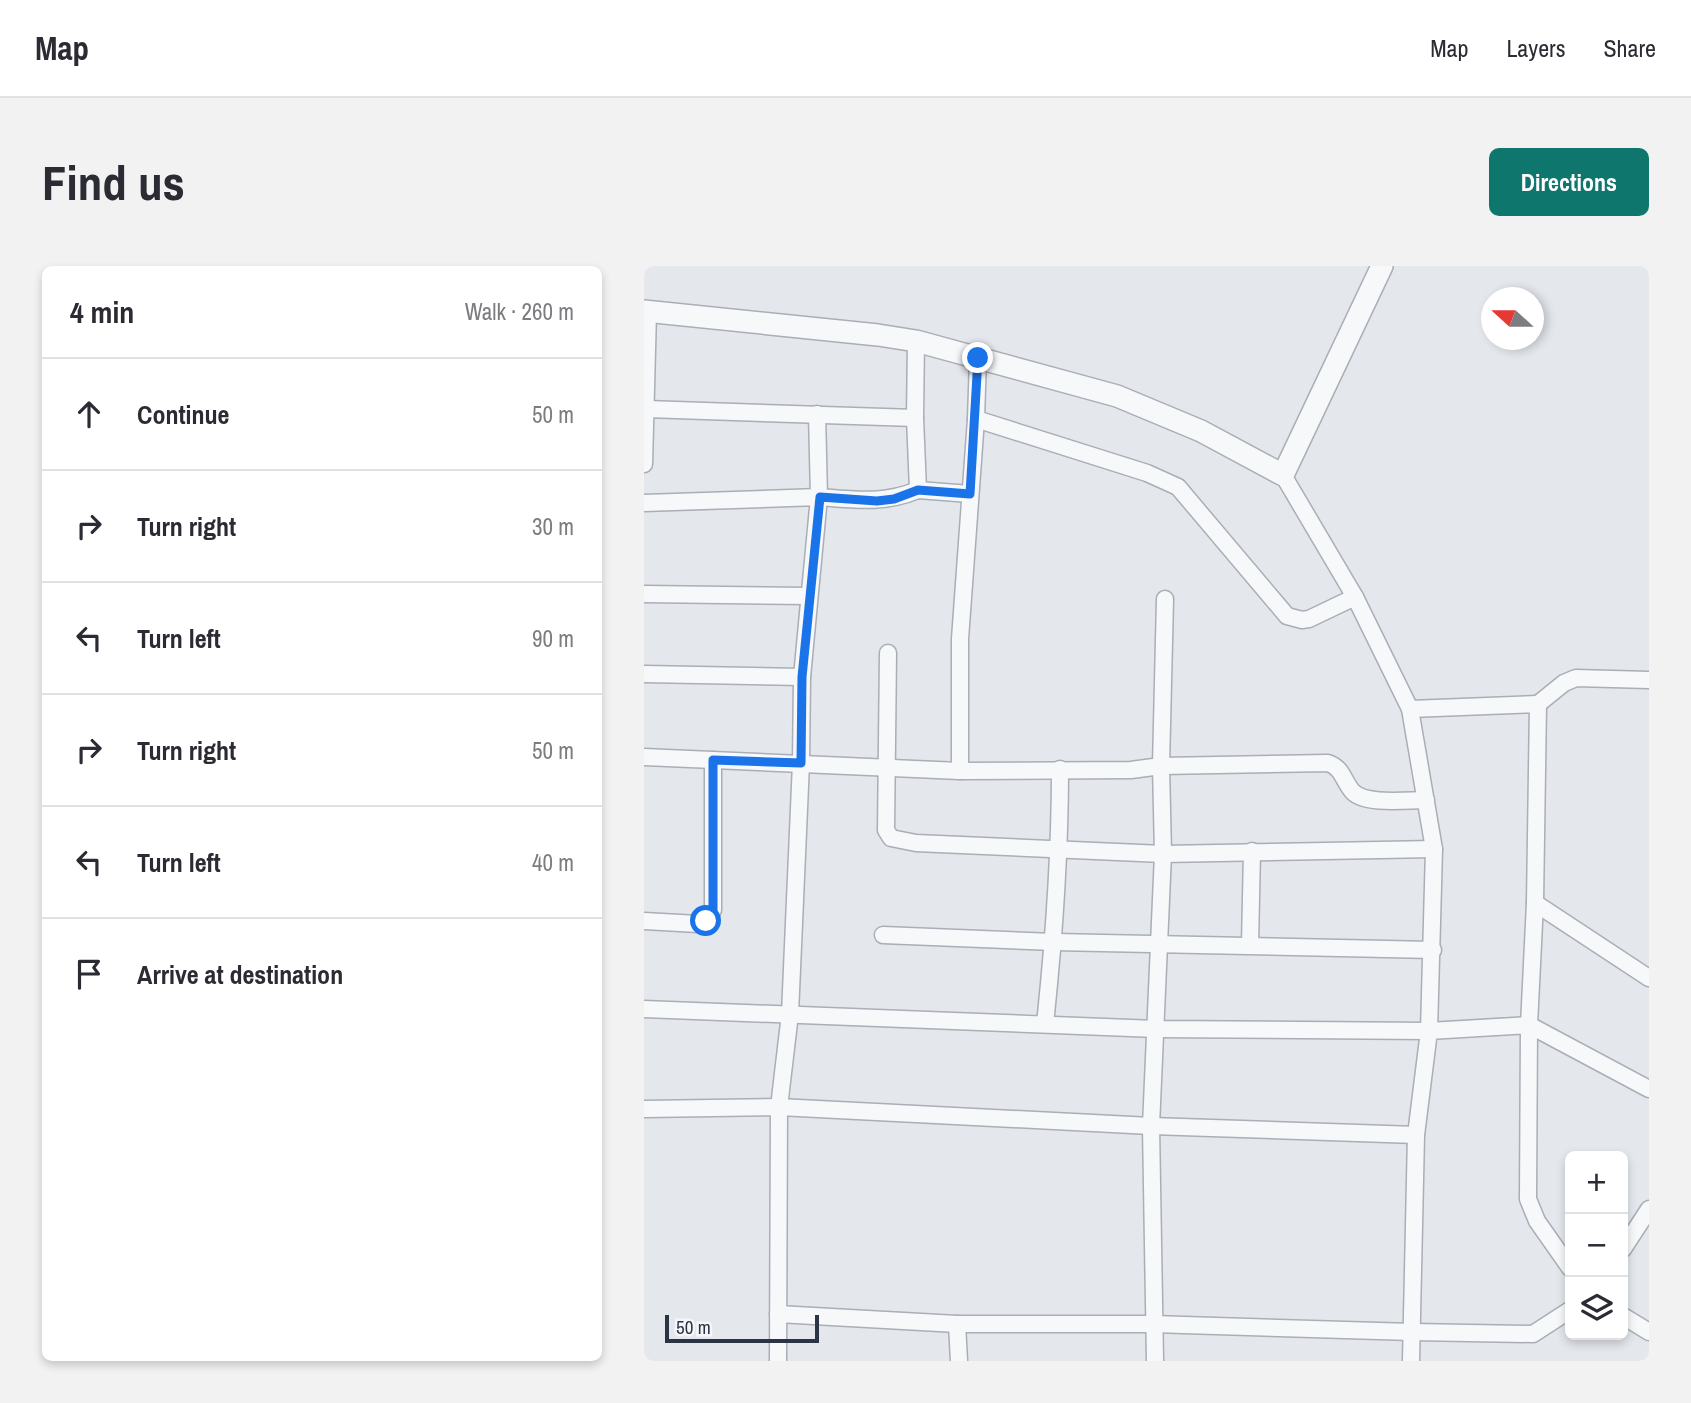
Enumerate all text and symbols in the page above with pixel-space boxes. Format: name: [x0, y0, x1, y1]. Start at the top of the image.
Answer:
text: Map: [35, 26, 89, 70]
text: Map: [1430, 32, 1468, 64]
text: Layers: [1506, 32, 1565, 64]
text: Share: [1603, 32, 1656, 64]
button: Directions: [1489, 148, 1649, 216]
text: Find us: [42, 149, 185, 215]
north arrow: [1481, 287, 1544, 350]
text: 4 min: [70, 292, 134, 332]
text: Walk · 260 m: [465, 296, 574, 327]
route end: [962, 342, 993, 373]
icon: ahead: [70, 395, 108, 433]
text: Continue: [137, 397, 229, 432]
text: 50 m: [532, 399, 574, 430]
icon: right: [70, 507, 108, 545]
text: Turn right: [137, 509, 236, 544]
text: 30 m: [532, 511, 574, 542]
icon: left: [70, 619, 108, 657]
text: Turn left: [137, 621, 221, 656]
text: 90 m: [532, 623, 574, 654]
icon: right: [70, 731, 108, 769]
text: Turn right: [137, 733, 236, 768]
text: 50 m: [532, 735, 574, 766]
icon: left: [70, 843, 108, 881]
text: Turn left: [137, 845, 221, 880]
text: 40 m: [532, 847, 574, 878]
route start: [690, 905, 721, 936]
icon: arrive: [70, 955, 108, 993]
text: Arrive at destination: [137, 957, 343, 992]
map controls: [1565, 1151, 1628, 1340]
button: +: [1565, 1151, 1628, 1214]
button: −: [1565, 1214, 1628, 1277]
button: layers: [1565, 1277, 1628, 1340]
scale bar: [665, 1312, 819, 1344]
text: 50 m: [676, 1314, 711, 1340]

